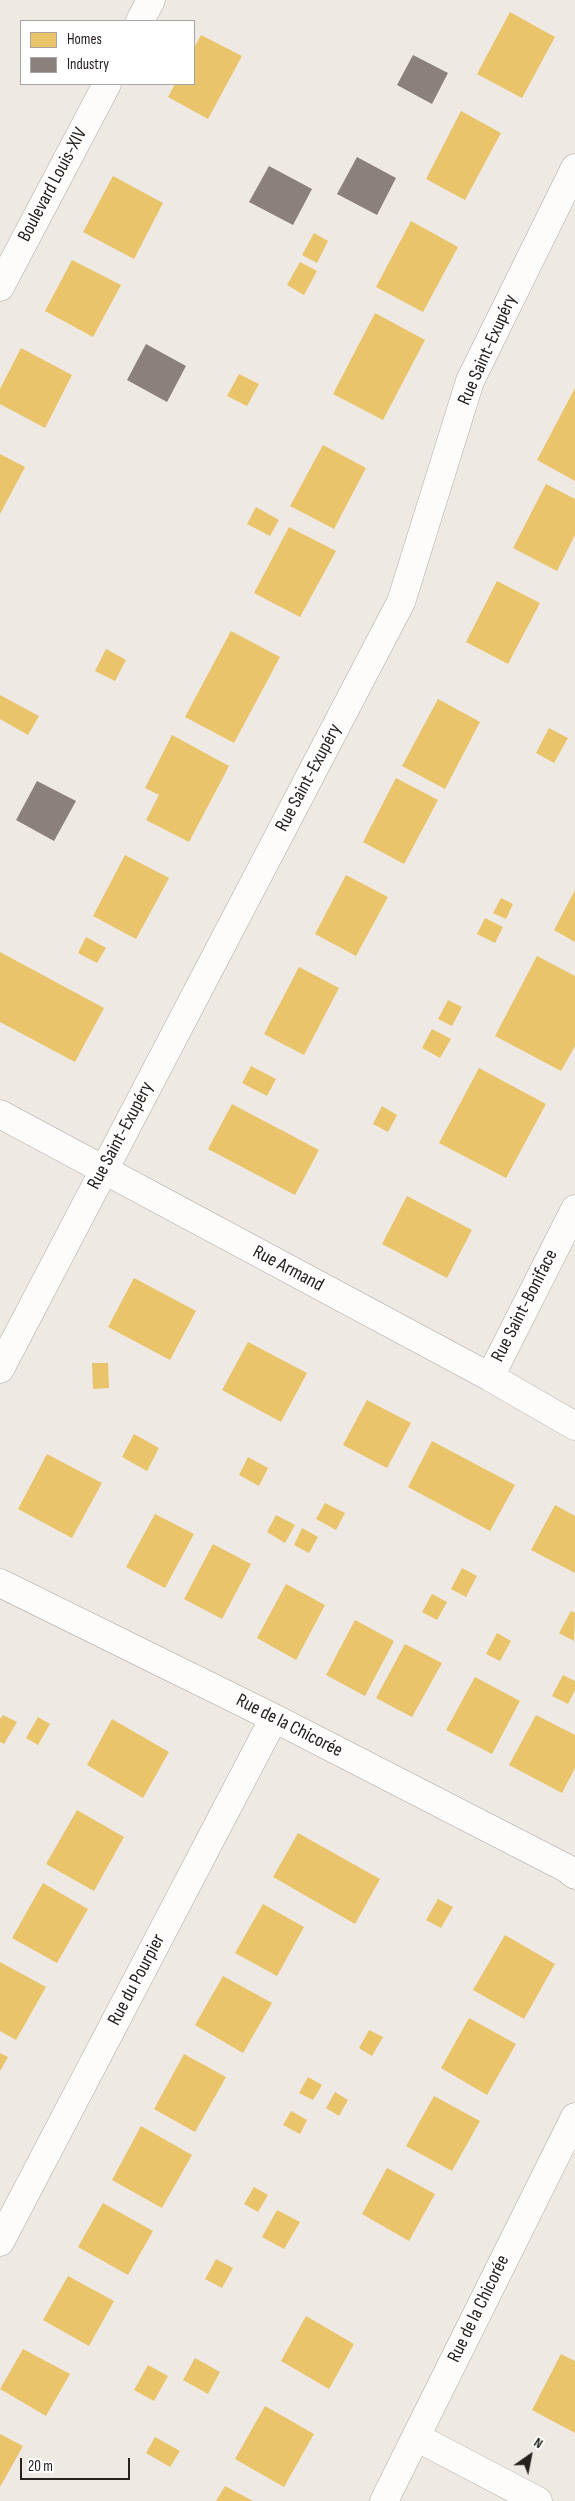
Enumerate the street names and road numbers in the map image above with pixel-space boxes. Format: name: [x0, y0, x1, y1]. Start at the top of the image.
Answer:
street label: Boulevard Louis-XIV: [13, 124, 93, 246]
street label: Rue Saint-Exupéry: [453, 291, 523, 409]
street label: Rue Saint-Exupéry: [271, 720, 347, 836]
street label: Rue Saint-Exupéry: [83, 1078, 159, 1194]
street label: Rue Armand: [249, 1241, 327, 1297]
street label: Rue Saint-Boniface: [487, 1246, 563, 1366]
street label: Rue de la Chicorée: [232, 1689, 346, 1763]
street label: Rue du Pourpier: [103, 1930, 171, 2030]
street label: Rue de la Chicorée: [443, 2252, 515, 2366]

